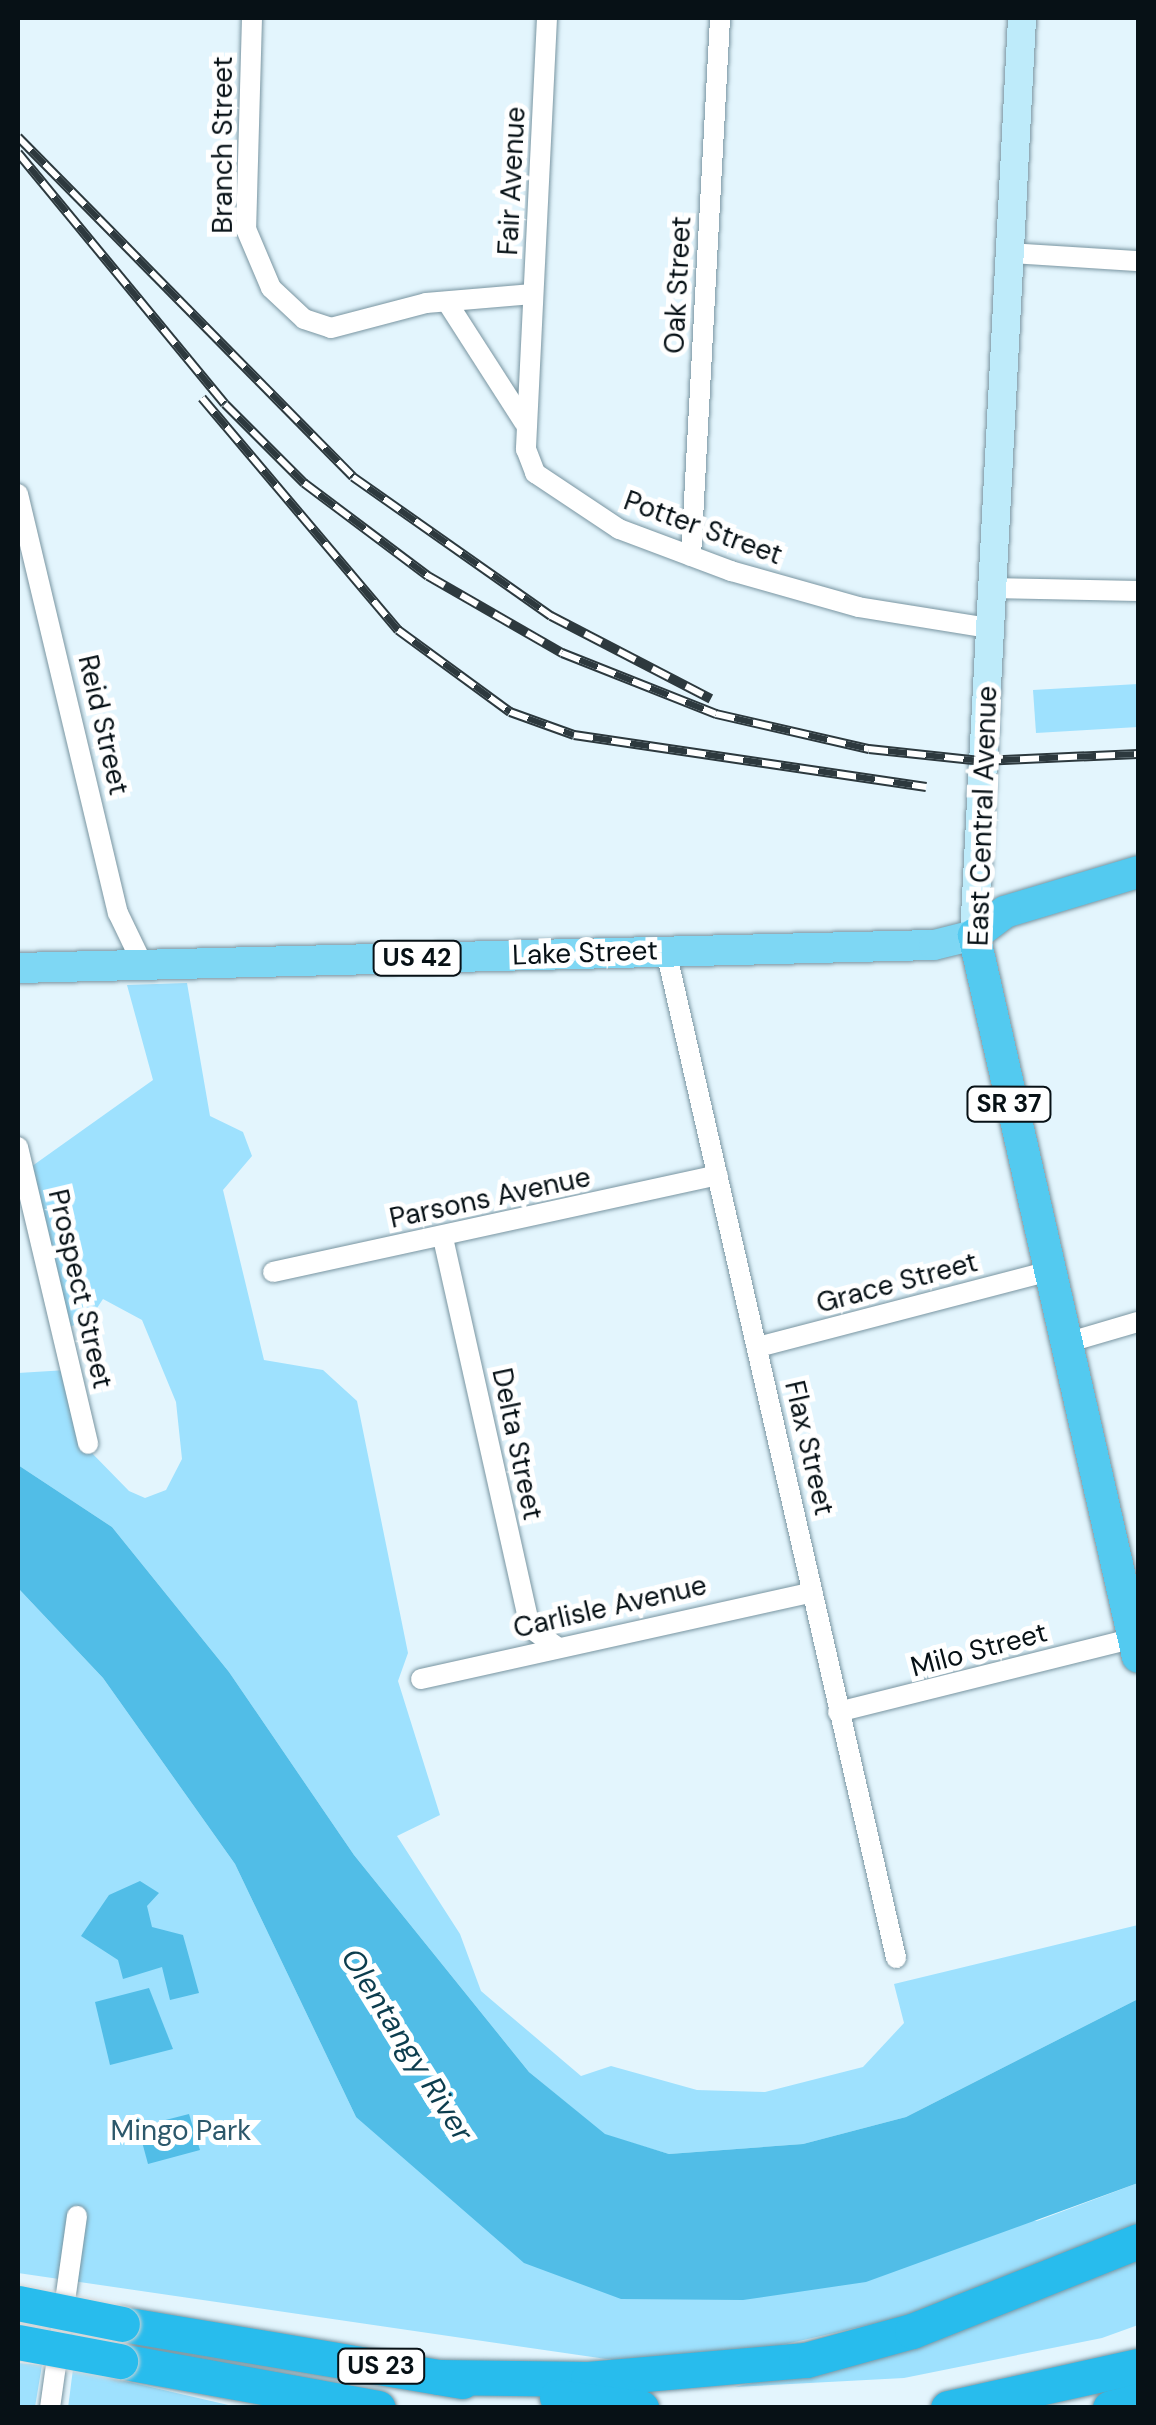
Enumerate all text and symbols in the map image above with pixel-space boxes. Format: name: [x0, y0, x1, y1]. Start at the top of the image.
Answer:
street label: Branch Street: [206, 56, 240, 234]
street label: Fair Avenue: [491, 106, 533, 256]
street label: Oak Street: [658, 215, 698, 355]
street label: Potter Street: [619, 484, 787, 572]
street label: Reid Street: [71, 652, 135, 798]
street label: East Central Avenue: [962, 685, 1004, 947]
street label: Lake Street: [512, 934, 658, 972]
road number: US 42: [372, 938, 462, 978]
road number: SR 37: [964, 1084, 1054, 1124]
street label: Parsons Avenue: [386, 1160, 594, 1236]
street label: Prospect Street: [41, 1186, 119, 1392]
street label: Grace Street: [813, 1245, 981, 1321]
street label: Delta Street: [485, 1365, 549, 1523]
street label: Flax Street: [777, 1377, 841, 1519]
street label: Carlisle Avenue: [510, 1568, 710, 1646]
street label: Milo Street: [907, 1616, 1051, 1684]
water label: Olentangy River: [333, 1942, 481, 2148]
park label: Mingo Park: [111, 2114, 251, 2148]
road number: US 23: [336, 2346, 426, 2386]

